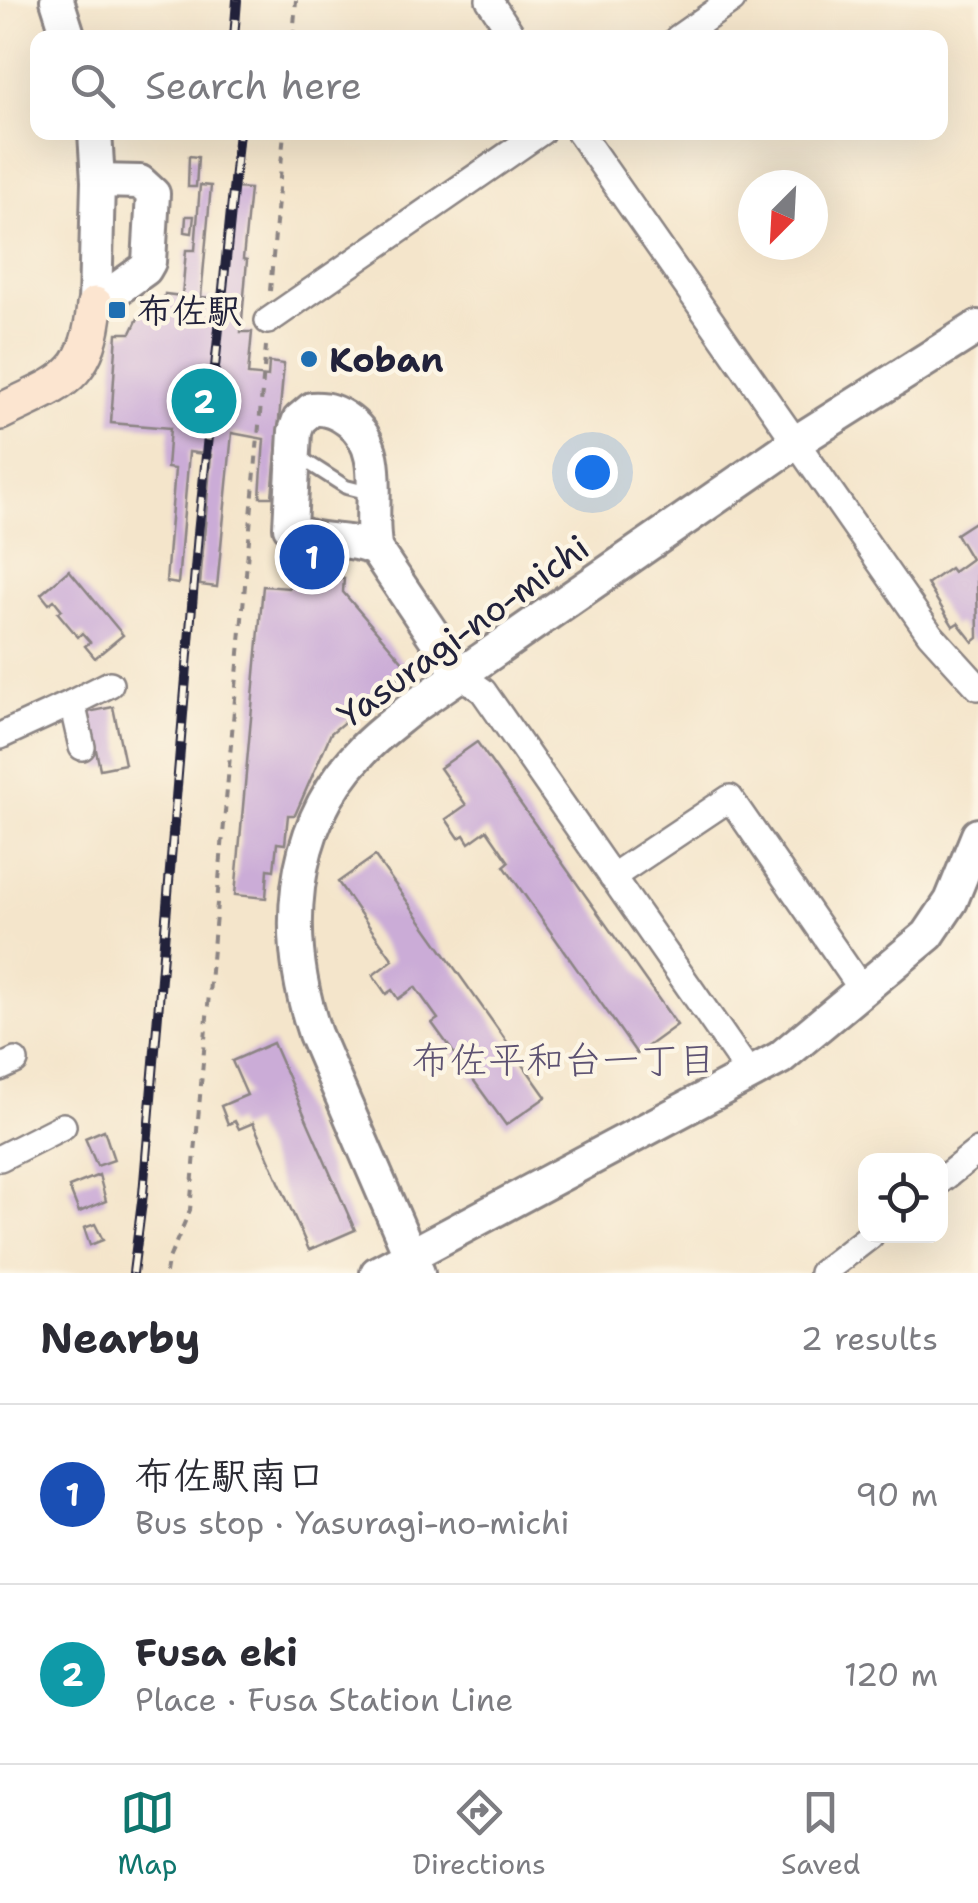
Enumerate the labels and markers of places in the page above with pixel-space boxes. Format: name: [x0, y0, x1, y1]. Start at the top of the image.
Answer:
place label: 布佐駅: [137, 287, 242, 334]
marker: 布佐駅: [106, 299, 128, 321]
place label: Koban: [329, 336, 444, 383]
marker: Koban: [298, 348, 320, 370]
pin: 2: [172, 364, 236, 438]
pin: 1: [280, 520, 344, 594]

